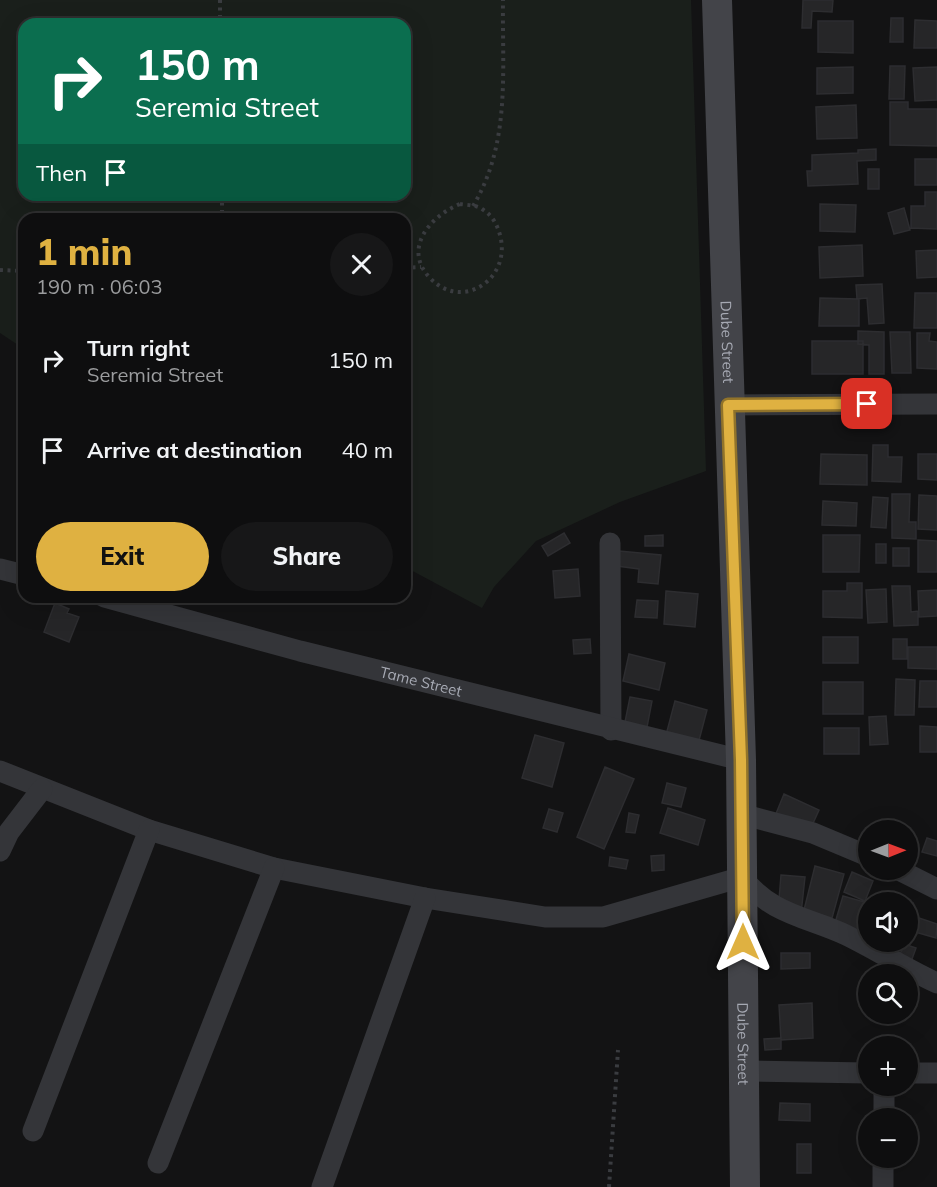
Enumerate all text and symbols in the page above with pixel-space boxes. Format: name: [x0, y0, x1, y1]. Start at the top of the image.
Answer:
text: 150 m: [135, 38, 260, 91]
icon: right: [36, 42, 114, 120]
text: Seremia Street: [135, 90, 319, 124]
icon: arrive: [99, 156, 132, 189]
text: Then: [36, 159, 87, 187]
text: 1 min: [36, 229, 132, 274]
button: close: [330, 233, 393, 296]
text: 190 m · 06:03: [36, 274, 162, 299]
street label: Dube Street: [717, 300, 739, 383]
text: Turn right: [87, 334, 190, 362]
icon: right: [36, 344, 69, 377]
text: 150 m: [328, 346, 393, 374]
text: Seremia Street: [87, 362, 223, 387]
pin: [841, 378, 892, 429]
icon: arrive: [850, 387, 883, 420]
icon: arrive: [36, 434, 69, 467]
text: Arrive at destination: [87, 436, 302, 464]
text: 40 m: [342, 436, 393, 464]
button: Exit: [36, 522, 209, 591]
button: Share: [221, 522, 393, 591]
street label: Tame Street: [378, 662, 464, 700]
north arrow: [858, 820, 918, 880]
map controls: [858, 820, 918, 1168]
button: sound: [858, 892, 918, 952]
position arrow: [711, 910, 775, 974]
button: search: [858, 964, 918, 1024]
street label: Dube Street: [734, 1002, 754, 1085]
button: +: [858, 1036, 918, 1096]
button: −: [858, 1108, 918, 1168]

